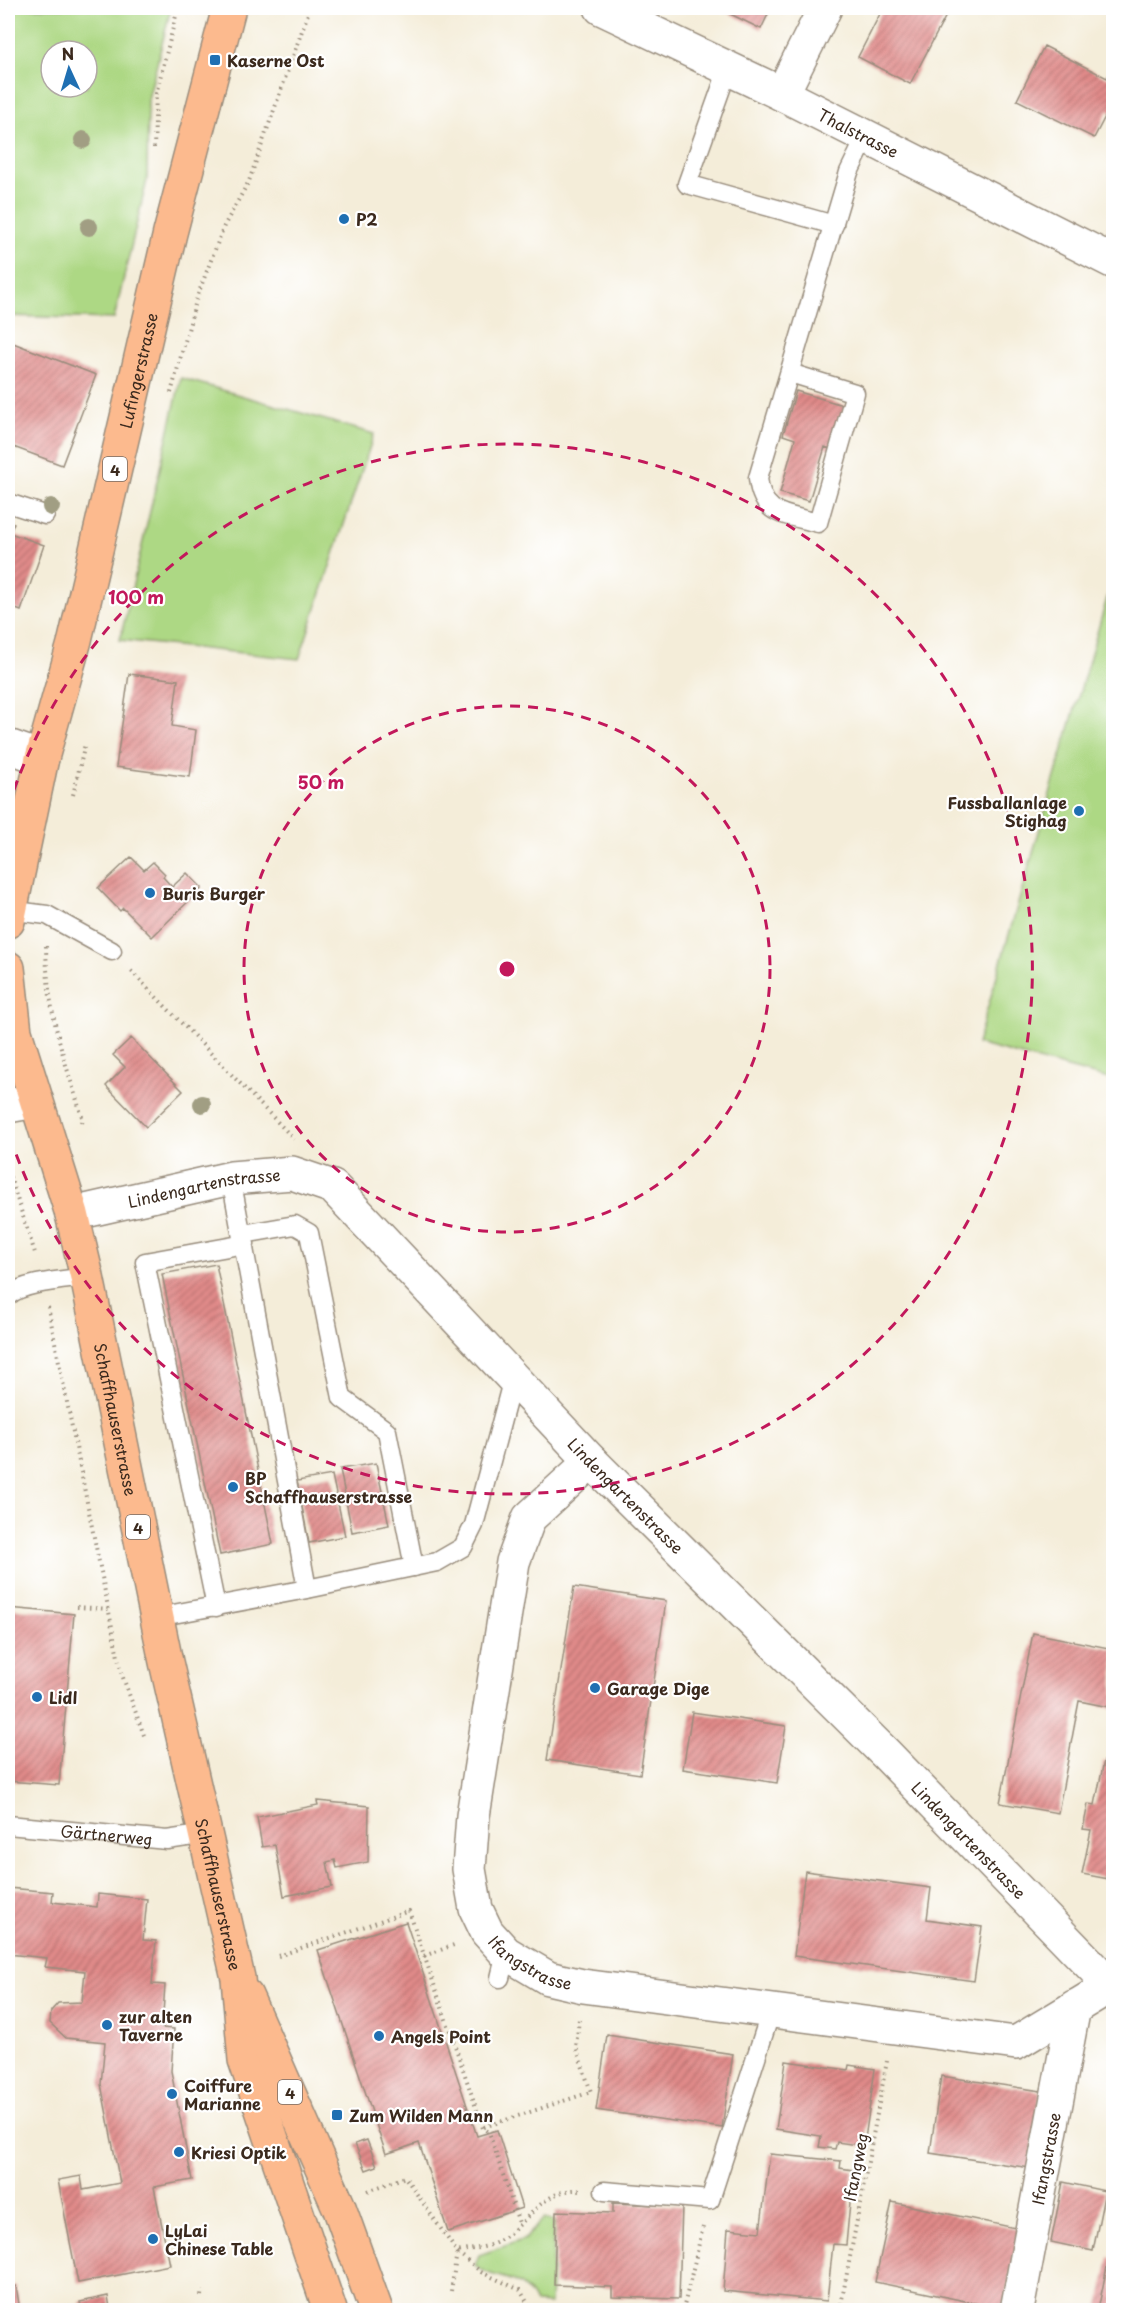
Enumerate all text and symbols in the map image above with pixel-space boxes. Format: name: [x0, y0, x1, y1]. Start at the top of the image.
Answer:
north arrow: [39, 39, 99, 99]
text: N: [61, 41, 75, 65]
place label: Kaserne Ost: [227, 48, 325, 72]
marker: Kaserne Ost: [208, 53, 222, 67]
street label: Thalstrasse: [814, 102, 903, 163]
place label: P2: [356, 207, 378, 231]
marker: P2: [337, 212, 351, 226]
street label: Lufingerstrasse: [113, 310, 163, 431]
road number: 4: [103, 457, 127, 481]
text: 100 m: [108, 583, 164, 610]
text: 50 m: [298, 768, 344, 795]
place label: Fussballanlage Stighag: [948, 790, 1067, 832]
marker: Fussballanlage Stighag: [1072, 804, 1086, 818]
place label: Buris Burger: [162, 881, 266, 905]
marker: Buris Burger: [143, 886, 157, 900]
centre of rings: [497, 959, 517, 979]
street label: Lindengartenstrasse: [125, 1162, 281, 1213]
street label: Schaffhauserstrasse: [89, 1341, 144, 1498]
street label: Lindengartenstrasse: [563, 1432, 689, 1559]
place label: BP Schaffhauserstrasse: [245, 1466, 413, 1508]
marker: BP Schaffhauserstrasse: [226, 1480, 240, 1494]
road number: 4: [126, 1515, 150, 1539]
place label: Garage Dige: [607, 1676, 710, 1700]
marker: Garage Dige: [588, 1681, 602, 1695]
place label: Lidl: [49, 1685, 77, 1709]
marker: Lidl: [30, 1690, 44, 1704]
street label: Lindengartenstrasse: [906, 1776, 1032, 1904]
street label: Schaffhauserstrasse: [190, 1816, 248, 1973]
street label: Gärtnerweg: [59, 1818, 154, 1851]
street label: Ifangstrasse: [483, 1930, 574, 1995]
place label: zur alten Taverne: [119, 2004, 192, 2046]
marker: zur alten Taverne: [100, 2018, 114, 2032]
place label: Angels Point: [391, 2024, 491, 2048]
marker: Angels Point: [372, 2029, 386, 2043]
place label: Coiffure Marianne: [184, 2073, 261, 2115]
road number: 4: [278, 2080, 302, 2104]
marker: Coiffure Marianne: [165, 2087, 179, 2101]
place label: Zum Wilden Mann: [349, 2103, 493, 2127]
marker: Zum Wilden Mann: [330, 2108, 344, 2122]
street label: Ifangstrasse: [1025, 2110, 1066, 2207]
street label: Ifangweg: [837, 2131, 873, 2203]
place label: Kriesi Optik: [191, 2140, 287, 2164]
marker: Kriesi Optik: [172, 2145, 186, 2159]
place label: LyLai Chinese Table: [165, 2218, 274, 2260]
marker: LyLai Chinese Table: [146, 2232, 160, 2246]

